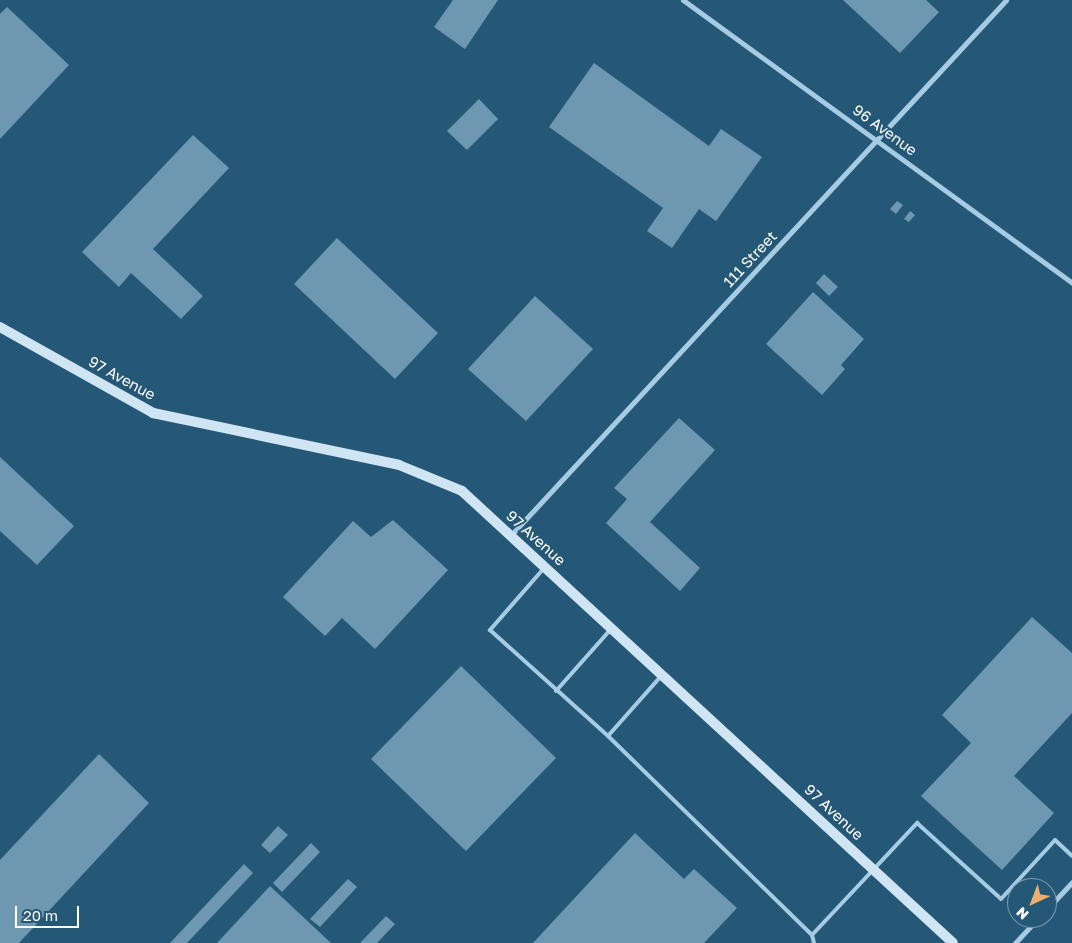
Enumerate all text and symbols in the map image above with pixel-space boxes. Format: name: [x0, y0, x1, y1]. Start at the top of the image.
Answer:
street label: 96 Avenue: [849, 101, 921, 159]
street label: 111 Street: [720, 227, 780, 291]
street label: 97 Avenue: [85, 352, 159, 404]
street label: 97 Avenue: [503, 507, 569, 569]
street label: 97 Avenue: [801, 780, 867, 844]
north arrow: [1007, 878, 1057, 928]
scale bar: [18, 896, 81, 928]
text: N: [1012, 904, 1032, 923]
text: 20 m: [23, 906, 58, 924]

